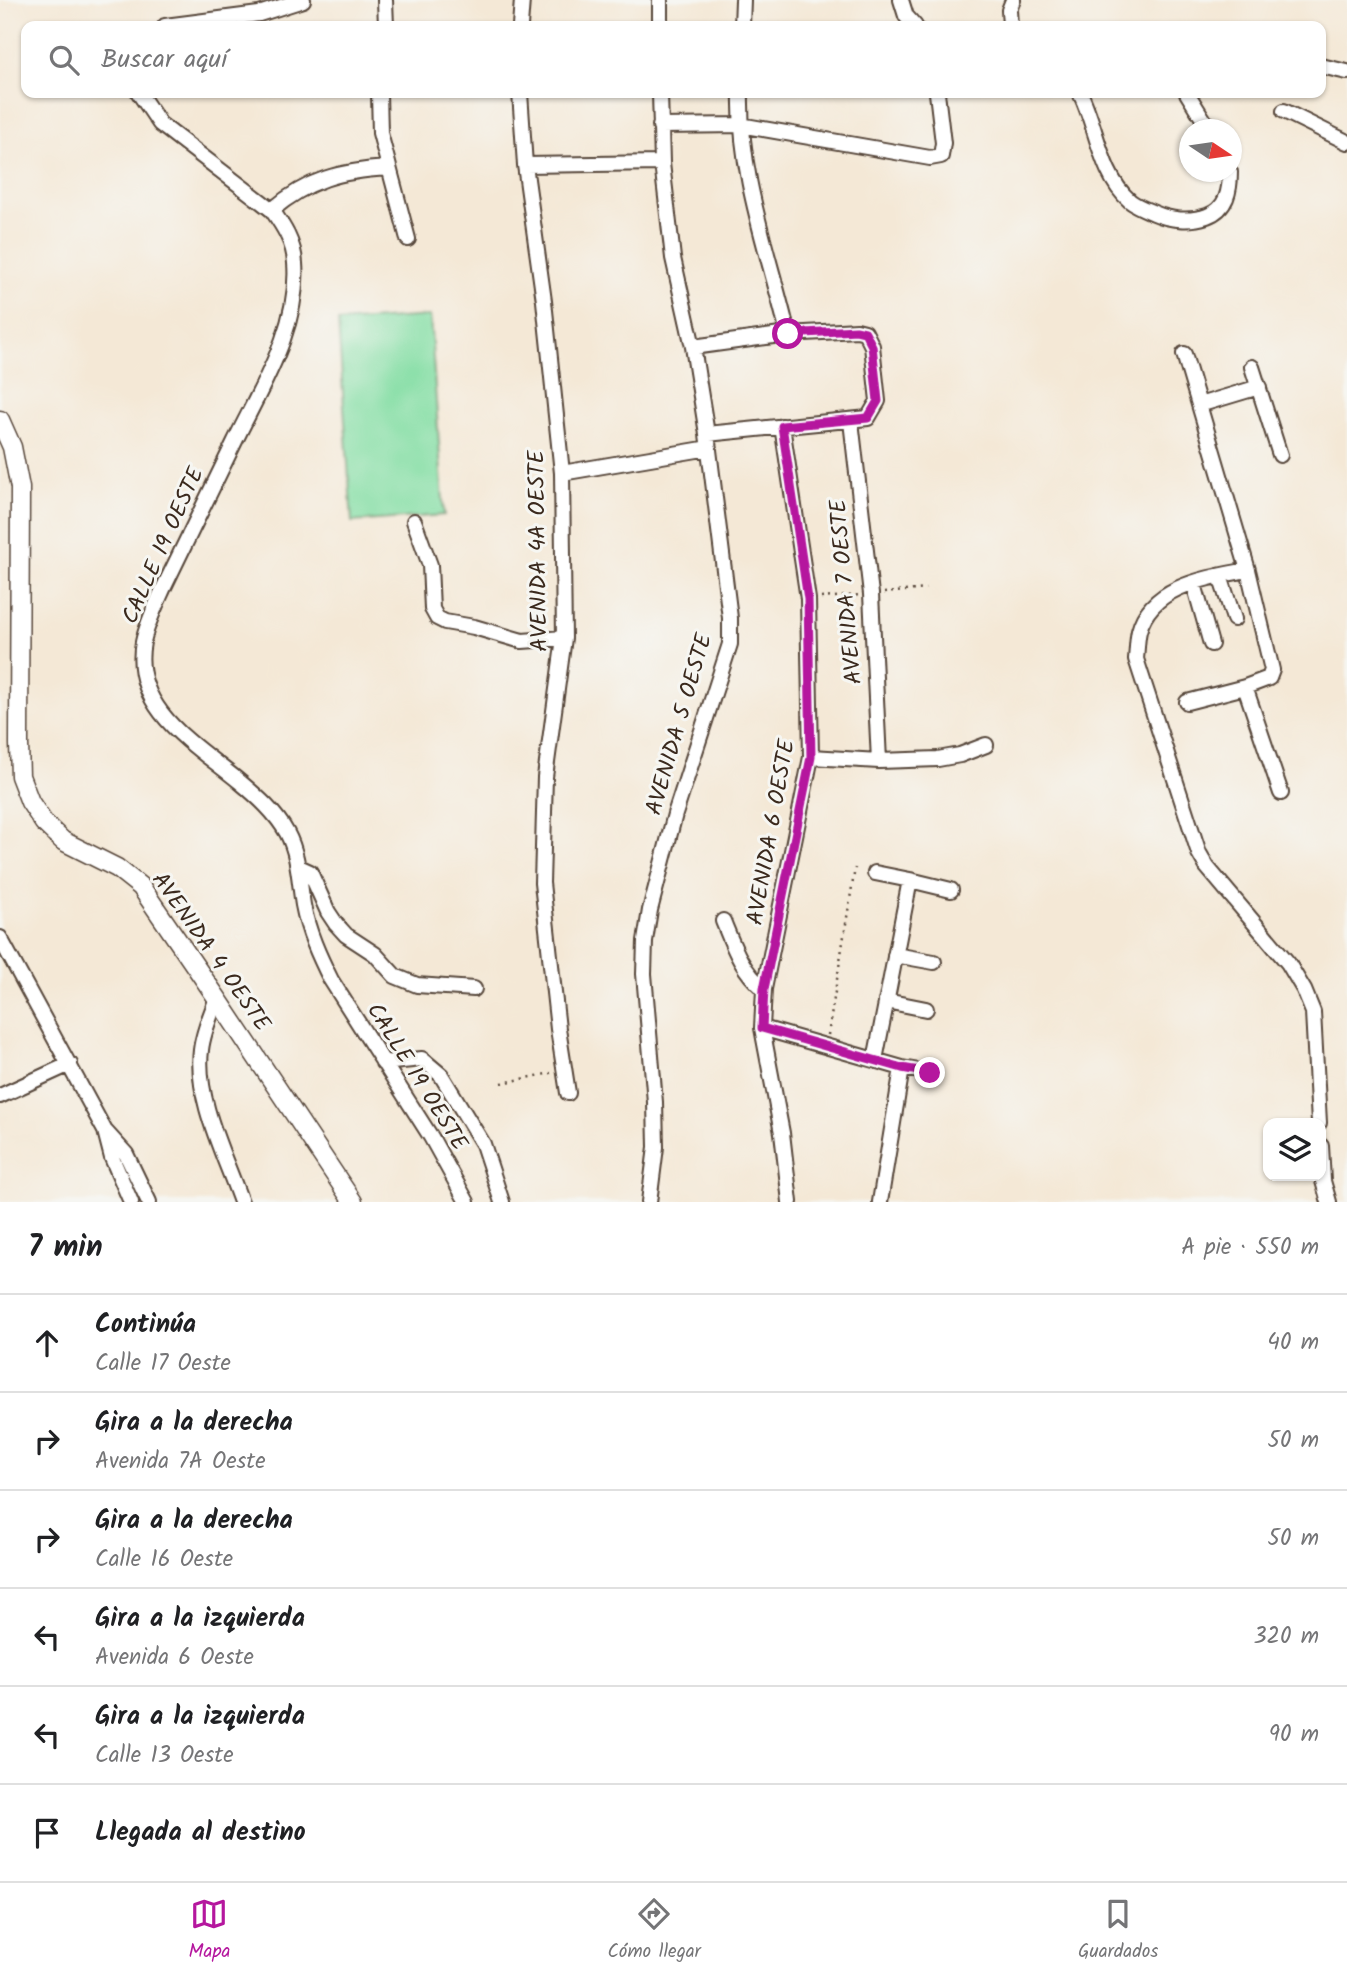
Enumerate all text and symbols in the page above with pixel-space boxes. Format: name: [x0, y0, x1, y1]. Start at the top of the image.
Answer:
search box: [21, 21, 1326, 98]
text: Buscar aquí: [101, 39, 227, 81]
icon: search: [45, 41, 83, 79]
north arrow: [1179, 119, 1242, 182]
route start: [772, 318, 803, 349]
street label: AVENIDA 4A OESTE: [519, 449, 559, 652]
street label: CALLE 19 OESTE: [113, 461, 215, 630]
street label: AVENIDA 7 OESTE: [821, 497, 873, 686]
street label: AVENIDA 5 OESTE: [637, 629, 723, 820]
street label: AVENIDA 6 OESTE: [738, 736, 806, 928]
street label: AVENIDA 4 OESTE: [142, 865, 279, 1040]
street label: CALLE 19 OESTE: [356, 996, 477, 1159]
route end: [914, 1057, 945, 1088]
map controls: [1263, 1118, 1326, 1181]
button: layers: [1263, 1118, 1326, 1181]
text: 7 min: [28, 1224, 103, 1272]
text: A pie · 550 m: [1181, 1230, 1319, 1266]
text: Continúa: [95, 1304, 196, 1346]
icon: ahead: [28, 1324, 66, 1362]
text: 40 m: [1267, 1325, 1319, 1361]
text: Calle 17 Oeste: [95, 1346, 231, 1382]
text: Gira a la derecha: [95, 1402, 293, 1444]
icon: right: [28, 1422, 66, 1460]
text: 50 m: [1268, 1423, 1319, 1459]
text: Avenida 7A Oeste: [95, 1444, 266, 1480]
text: Gira a la derecha: [95, 1500, 293, 1542]
icon: right: [28, 1520, 66, 1558]
text: 50 m: [1268, 1521, 1319, 1557]
text: Calle 16 Oeste: [95, 1542, 233, 1578]
text: Gira a la izquierda: [95, 1598, 305, 1640]
icon: left: [28, 1618, 66, 1656]
text: 320 m: [1253, 1619, 1319, 1655]
text: Avenida 6 Oeste: [95, 1640, 254, 1676]
text: Gira a la izquierda: [95, 1696, 305, 1738]
icon: left: [28, 1716, 66, 1754]
text: 90 m: [1269, 1717, 1319, 1753]
text: Calle 13 Oeste: [95, 1738, 233, 1774]
text: Llegada al destino: [95, 1812, 306, 1854]
icon: arrive: [28, 1814, 66, 1852]
tab: Mapa: [189, 1895, 230, 1967]
tab: Cómo llegar: [607, 1895, 701, 1967]
tab: Guardados: [1078, 1895, 1158, 1967]

